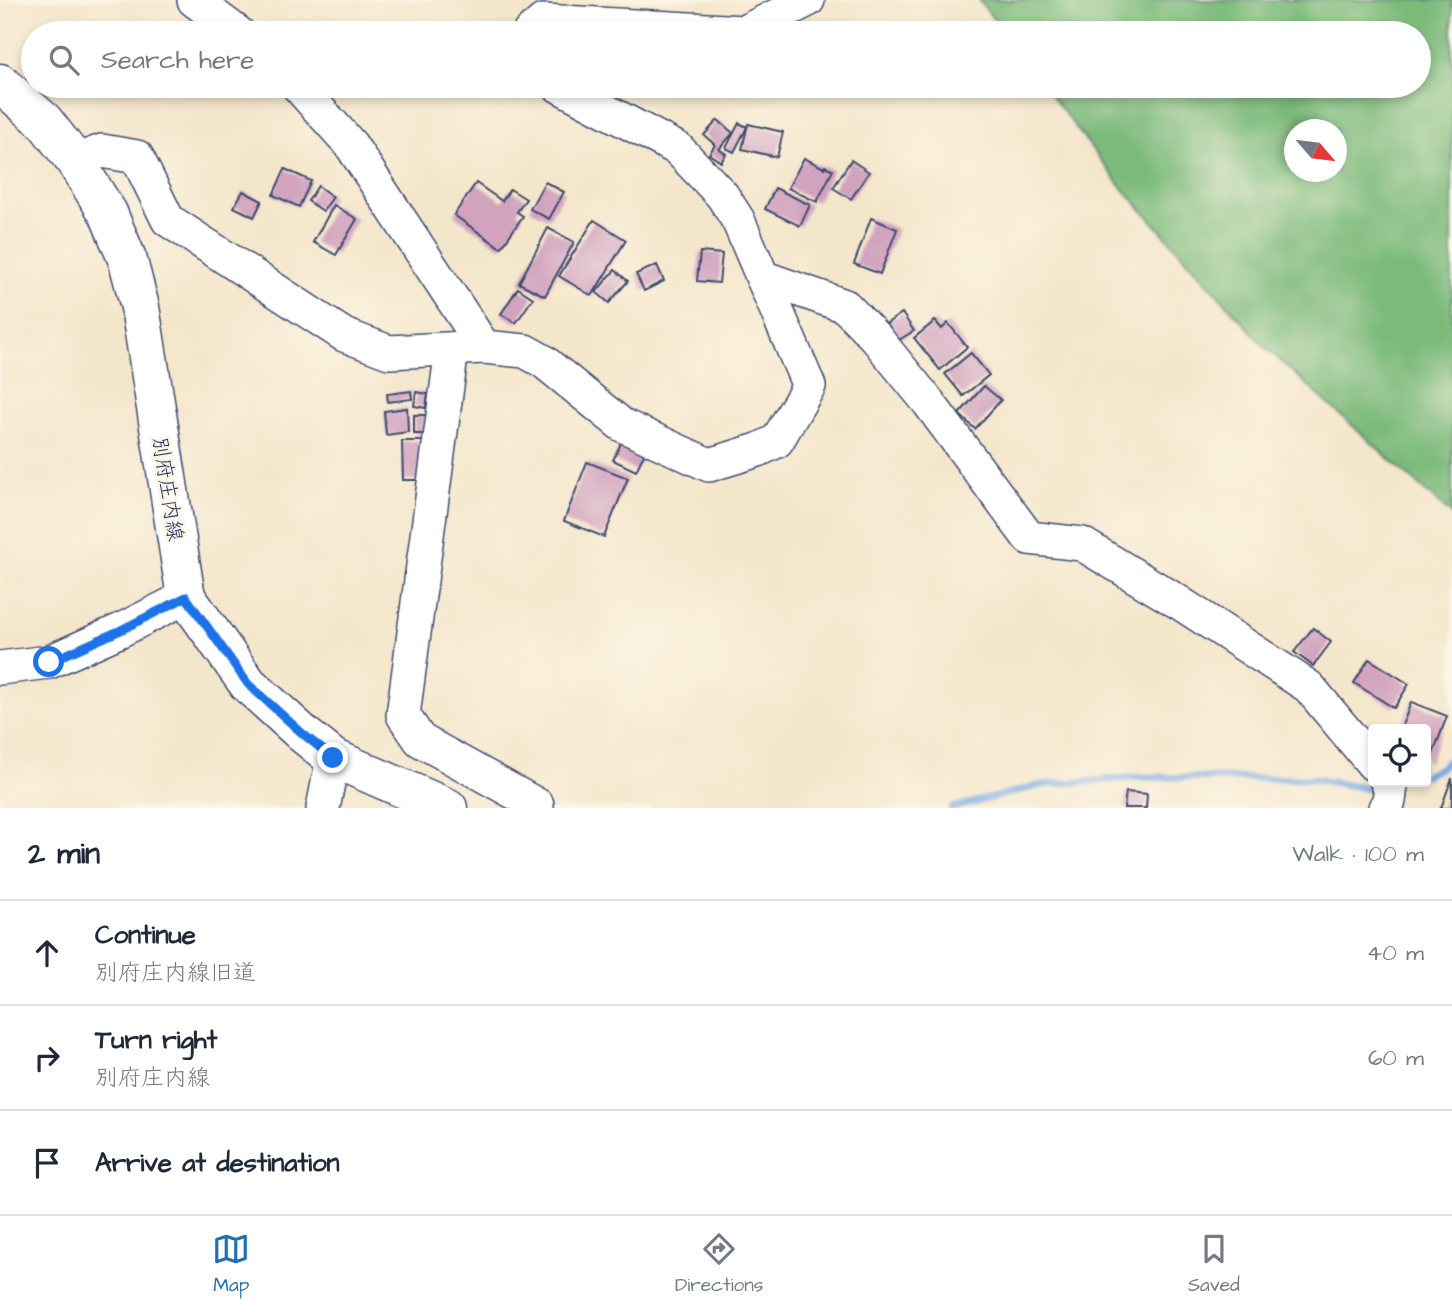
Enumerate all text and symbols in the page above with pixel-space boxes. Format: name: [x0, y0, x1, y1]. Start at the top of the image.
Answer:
search box: [21, 21, 1431, 98]
icon: search: [45, 41, 83, 79]
text: Search here: [101, 42, 254, 78]
north arrow: [1284, 119, 1347, 182]
street label: 別府庄内線: [145, 435, 190, 543]
route start: [33, 646, 64, 677]
map controls: [1368, 724, 1431, 787]
button: locate: [1368, 724, 1431, 787]
route end: [317, 742, 348, 773]
text: 2 min: [28, 833, 100, 875]
text: Walk · 100 m: [1292, 838, 1424, 870]
text: Continue: [95, 917, 196, 953]
icon: ahead: [28, 934, 66, 972]
text: 40 m: [1367, 937, 1424, 969]
text: 別府庄内線旧道: [95, 957, 256, 989]
text: Turn right: [95, 1022, 217, 1058]
icon: right: [28, 1039, 66, 1077]
text: 60 m: [1368, 1042, 1424, 1074]
text: 別府庄内線: [95, 1062, 210, 1094]
icon: arrive: [28, 1144, 66, 1182]
text: Arrive at destination: [95, 1145, 340, 1181]
tab: Map: [212, 1230, 250, 1299]
tab: Directions: [675, 1230, 763, 1299]
tab: Saved: [1188, 1230, 1240, 1299]

